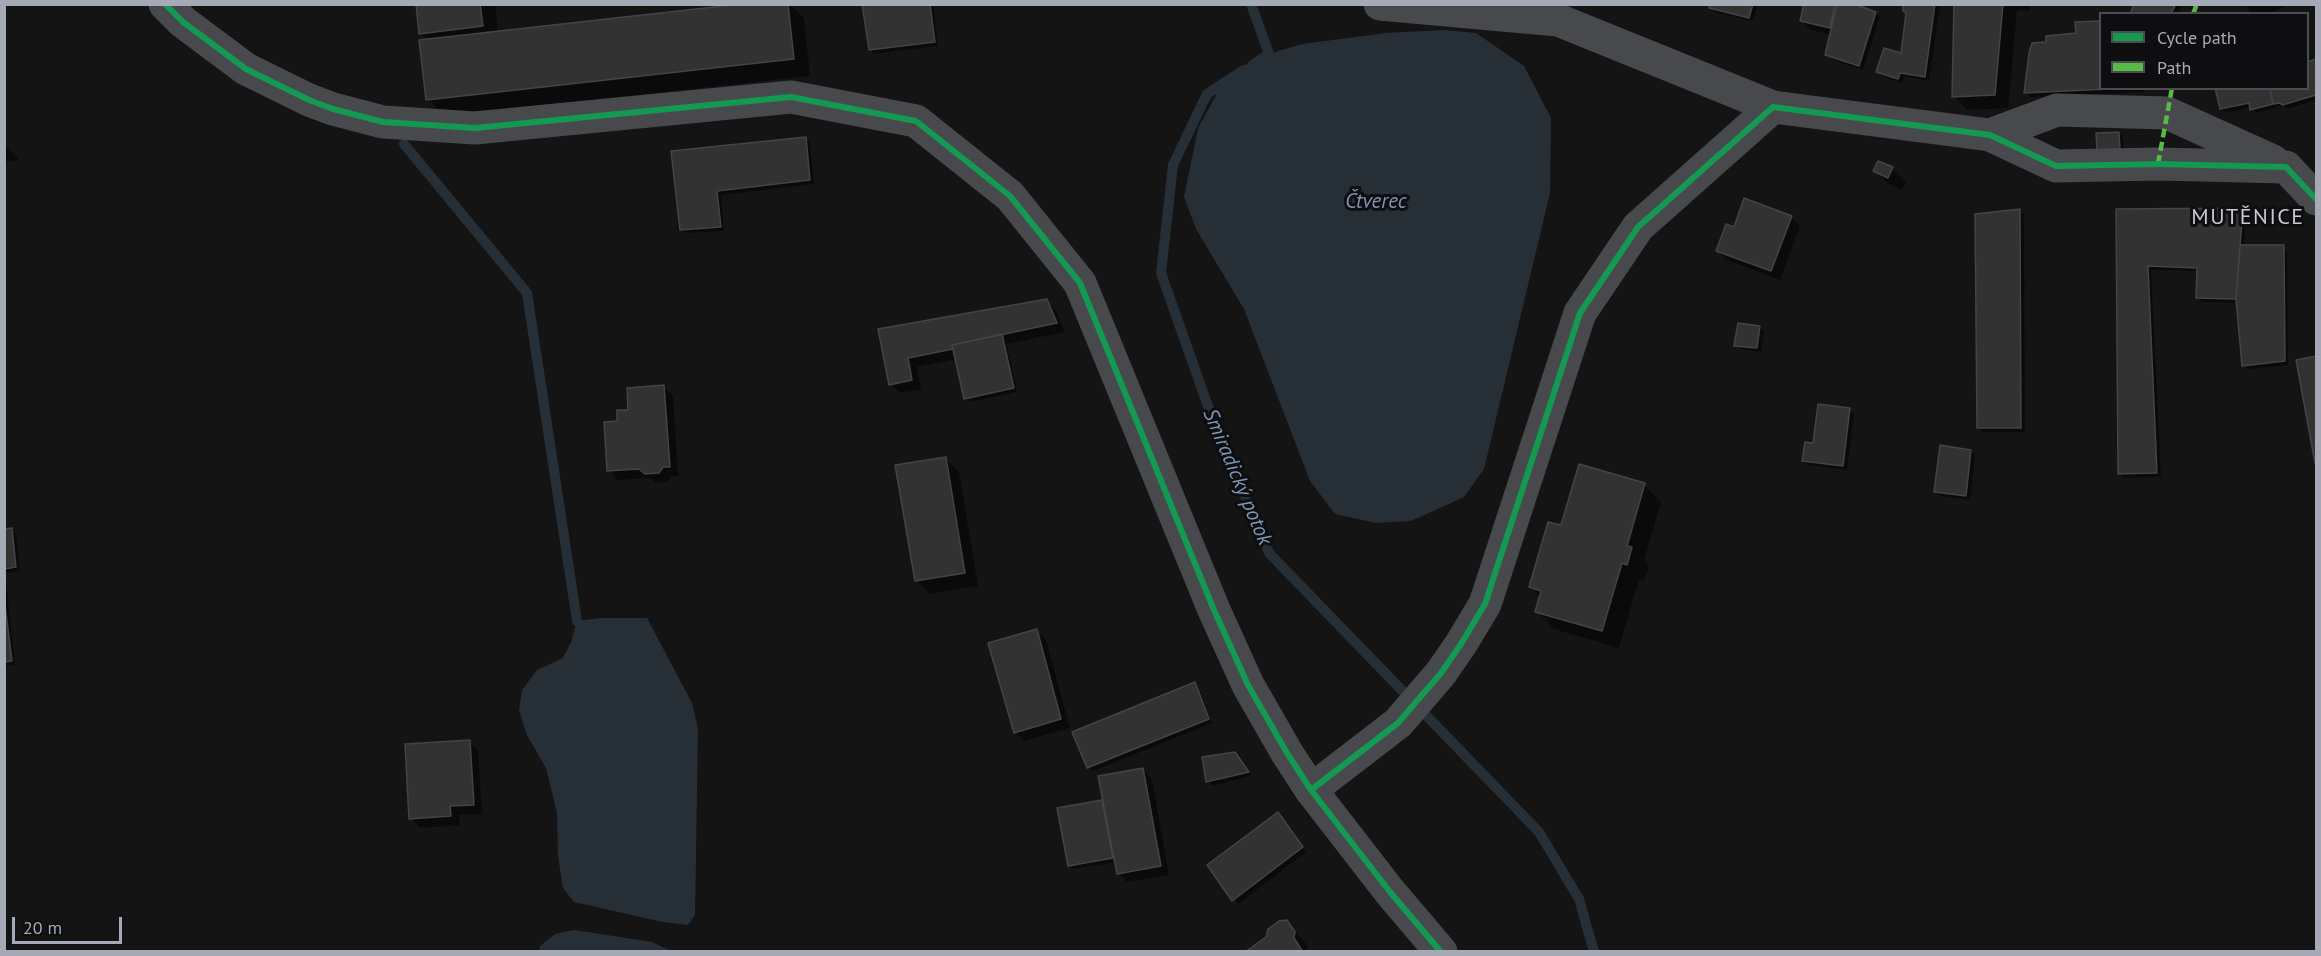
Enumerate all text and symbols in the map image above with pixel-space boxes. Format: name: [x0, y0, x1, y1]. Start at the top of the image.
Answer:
legend: [2099, 12, 2309, 90]
text: Cycle path: [2157, 26, 2237, 49]
text: Path: [2157, 56, 2191, 79]
water label: Čtverec: [1345, 189, 1407, 215]
district label: MUTĚNICE: [2191, 205, 2305, 231]
water label: Smiradický potok: [1197, 405, 1277, 549]
scale bar: [15, 905, 124, 943]
text: 20 m: [23, 916, 62, 939]

